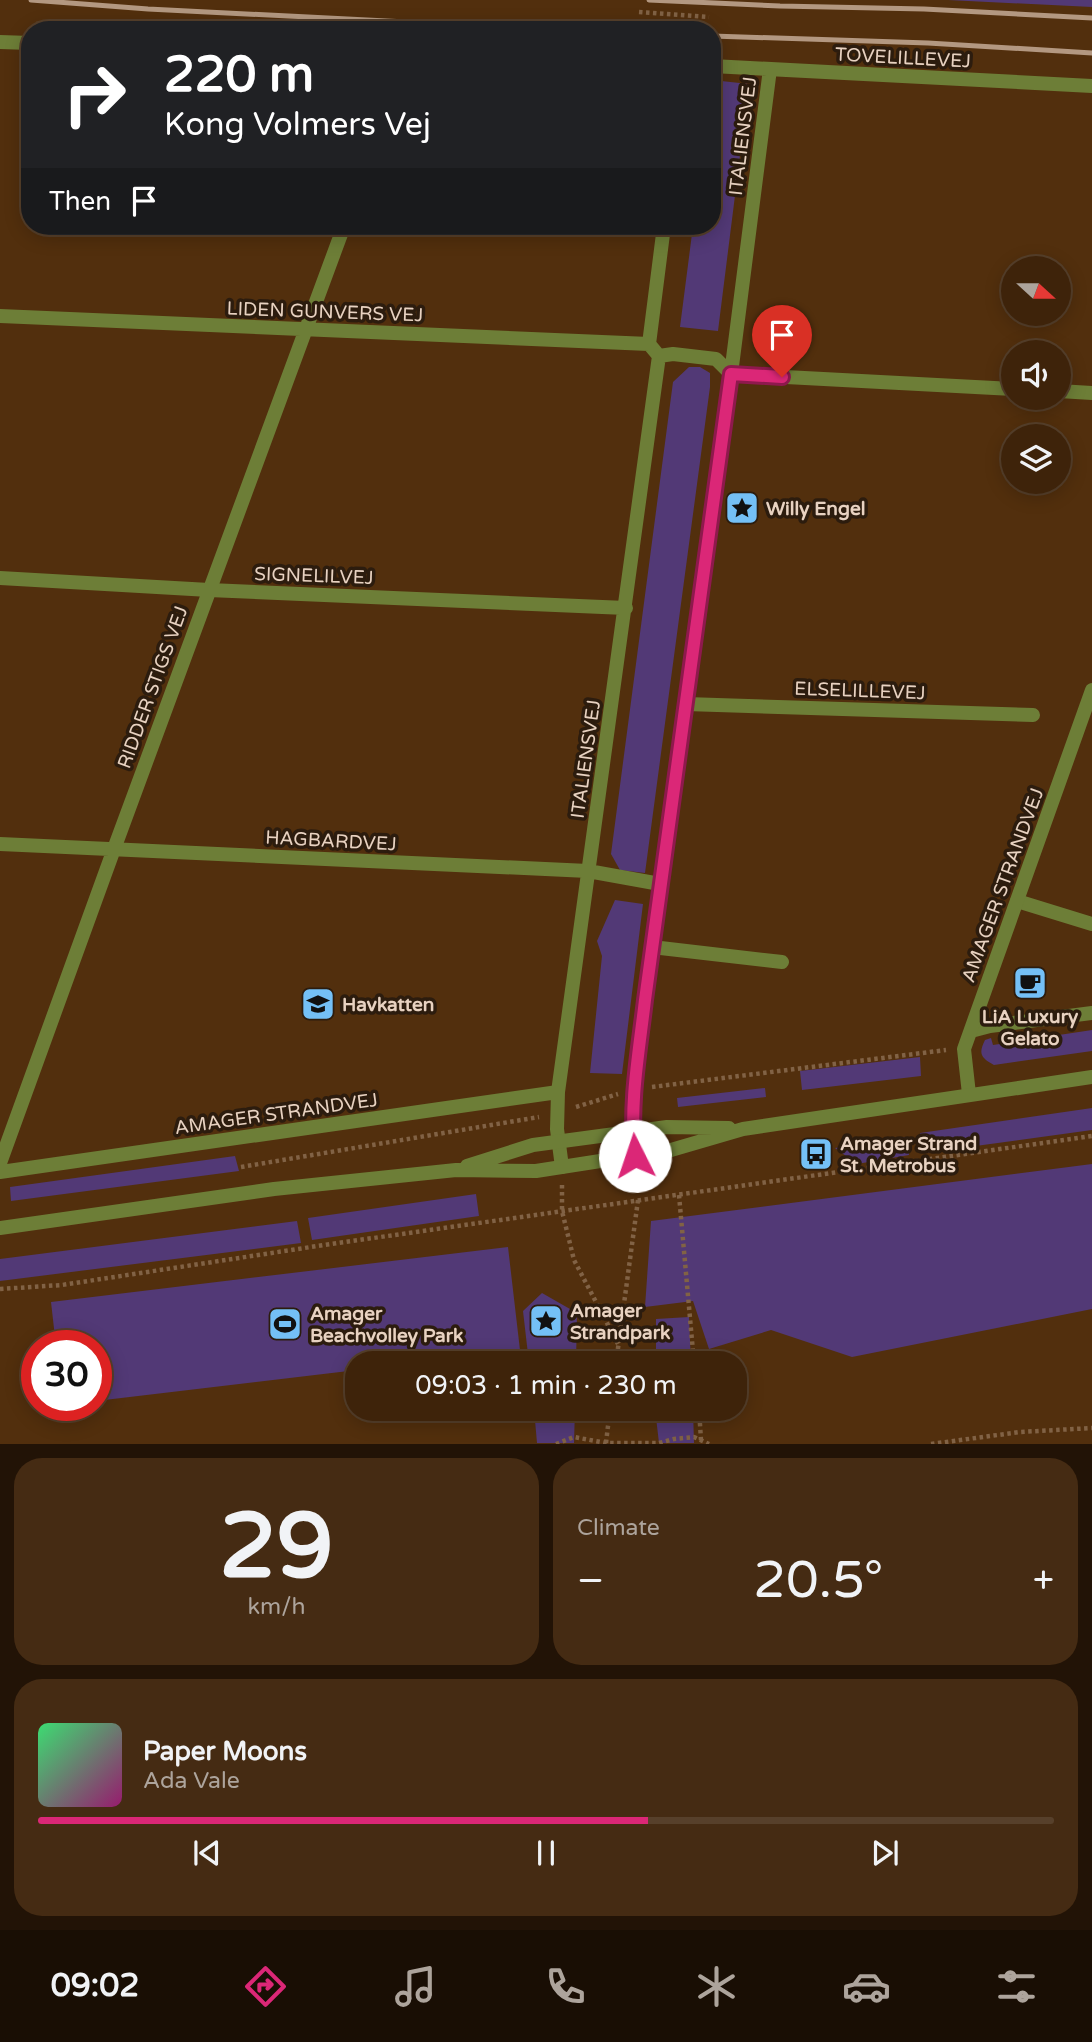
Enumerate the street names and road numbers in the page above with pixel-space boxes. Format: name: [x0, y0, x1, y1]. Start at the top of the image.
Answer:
street label: TOVELILLEVEJ: [834, 43, 971, 73]
street label: ITALIENSVEJ: [725, 75, 761, 197]
street label: LIDEN GUNVERS VEJ: [226, 298, 424, 326]
street label: SIGNELILVEJ: [254, 563, 374, 589]
street label: RIDDER STIGS VEJ: [113, 603, 193, 772]
street label: ELSELILLEVEJ: [794, 678, 926, 704]
street label: ITALIENSVEJ: [567, 698, 605, 820]
street label: AMAGER STRANDVEJ: [958, 785, 1048, 985]
street label: HAGBARDVEJ: [265, 827, 397, 855]
street label: AMAGER STRANDVEJ: [173, 1089, 379, 1139]

